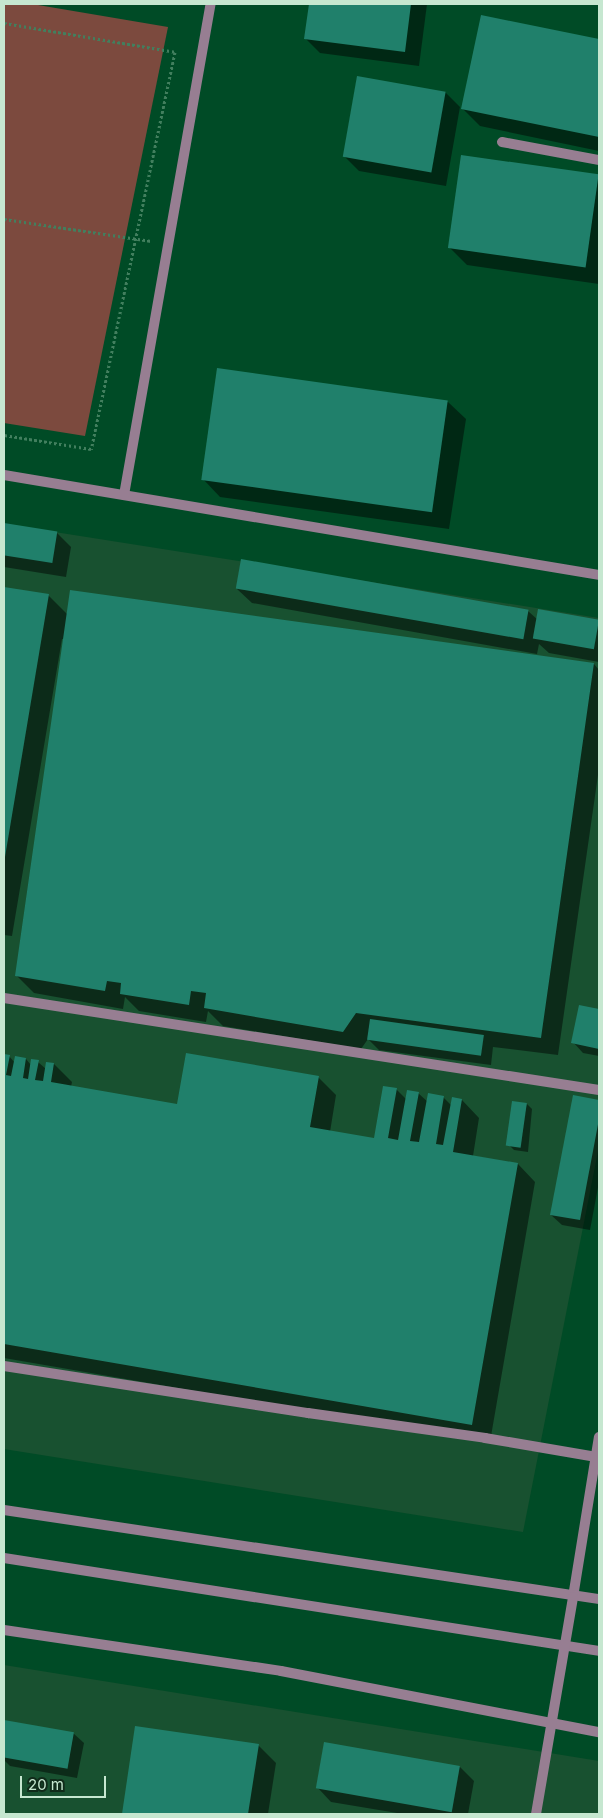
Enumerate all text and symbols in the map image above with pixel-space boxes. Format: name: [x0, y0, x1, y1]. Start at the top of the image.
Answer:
scale bar: [22, 1766, 109, 1798]
text: 20 m: [28, 1775, 64, 1794]

